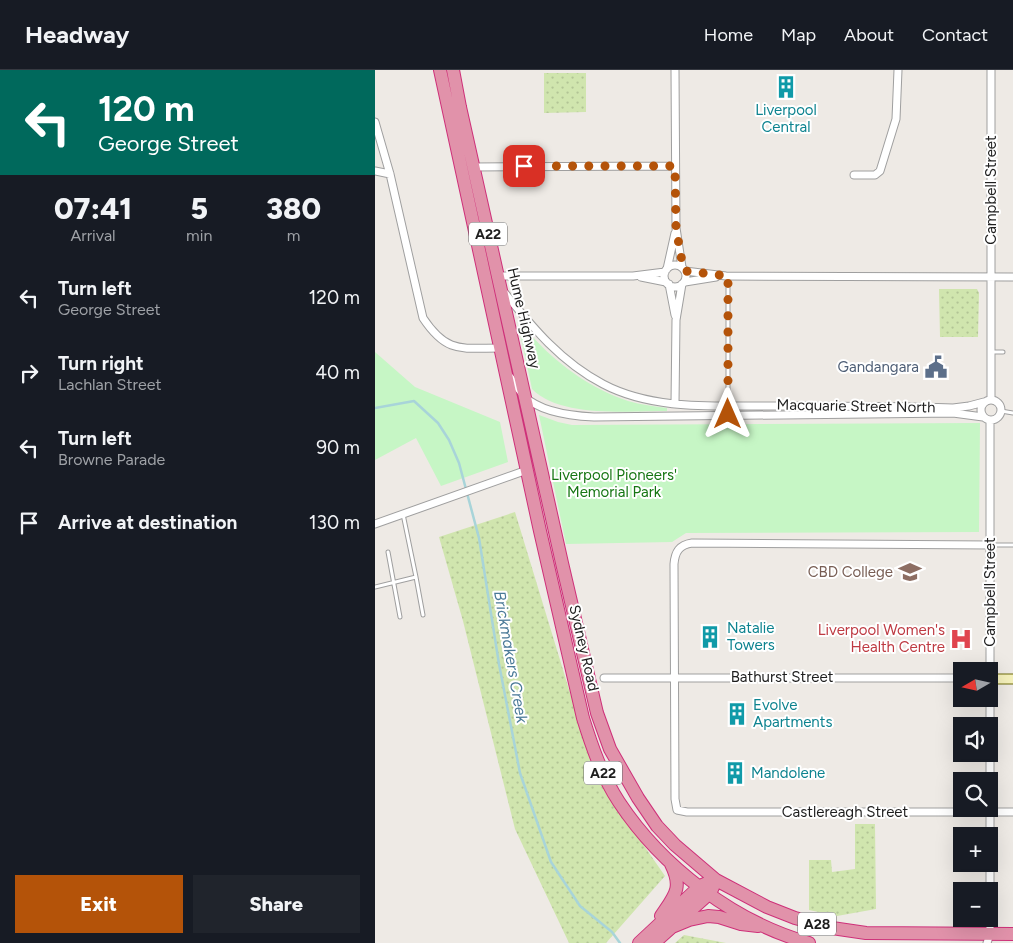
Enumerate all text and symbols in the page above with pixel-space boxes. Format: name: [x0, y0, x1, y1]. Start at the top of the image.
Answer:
text: Headway: [25, 20, 129, 49]
text: Home: [704, 24, 753, 46]
text: Map: [781, 24, 816, 46]
text: About: [844, 24, 894, 46]
text: Contact: [922, 24, 988, 46]
building icon: Liverpool Central: [773, 74, 799, 100]
text: 120 m: [98, 88, 195, 130]
icon: left: [15, 90, 80, 155]
place label: Liverpool Central: [755, 101, 817, 136]
text: George Street: [98, 130, 239, 157]
street label: Campbell Street: [982, 135, 1000, 245]
pin: [503, 145, 545, 187]
icon: arrive: [510, 152, 538, 180]
text: 07:41: [54, 190, 132, 227]
text: 5: [190, 190, 208, 227]
text: 380: [266, 190, 321, 227]
road number: A22: [469, 222, 507, 245]
text: Arrival: [70, 226, 116, 245]
text: min: [186, 226, 212, 245]
text: m: [287, 226, 300, 245]
street label: Hume Highway: [504, 266, 544, 370]
text: Turn left: [58, 277, 132, 300]
icon: left: [15, 284, 43, 312]
text: 120 m: [308, 286, 360, 309]
text: George Street: [58, 300, 160, 319]
text: Turn right: [58, 352, 144, 375]
public building icon: Gandangara: [923, 354, 949, 380]
place label: Gandangara: [838, 358, 919, 376]
icon: right: [15, 359, 43, 387]
text: 40 m: [315, 361, 360, 384]
text: Lachlan Street: [58, 375, 161, 394]
position arrow: [701, 387, 753, 439]
street label: Macquarie Street North: [776, 396, 936, 416]
text: Turn left: [58, 427, 132, 450]
icon: left: [15, 434, 43, 462]
text: 90 m: [316, 436, 360, 459]
text: Browne Parade: [58, 450, 165, 469]
park label: Liverpool Pioneers' Memorial Park: [551, 466, 677, 501]
icon: arrive: [15, 509, 43, 537]
text: Arrive at destination: [58, 511, 237, 534]
text: 130 m: [309, 511, 360, 534]
street label: Campbell Street: [981, 537, 999, 647]
school or university icon: CBD College: [897, 559, 923, 585]
place label: CBD College: [808, 563, 893, 581]
water label: Brickmakers Creek: [490, 589, 532, 726]
street label: Sydney Road: [565, 603, 603, 693]
place label: Natalie Towers: [727, 619, 775, 654]
place label: Liverpool Women's Health Centre: [818, 621, 945, 656]
building icon: Natalie Towers: [697, 624, 723, 650]
hospital icon: Liverpool Women's Health Centre: [948, 626, 974, 652]
north arrow: [953, 662, 997, 708]
map controls: [953, 662, 998, 927]
street label: Bathurst Street: [731, 668, 834, 686]
place label: Evolve Apartments: [753, 696, 832, 731]
building icon: Evolve Apartments: [724, 701, 750, 727]
button: sound: [953, 717, 998, 762]
building icon: Mandolene: [722, 760, 748, 786]
road number: A22: [584, 761, 622, 784]
place label: Mandolene: [751, 764, 825, 782]
button: search: [953, 772, 998, 817]
street label: Castlereagh Street: [782, 803, 909, 821]
button: +: [953, 827, 998, 872]
button: Exit: [15, 875, 183, 933]
button: Share: [193, 875, 360, 933]
button: −: [953, 882, 998, 927]
road number: A28: [798, 912, 836, 936]

